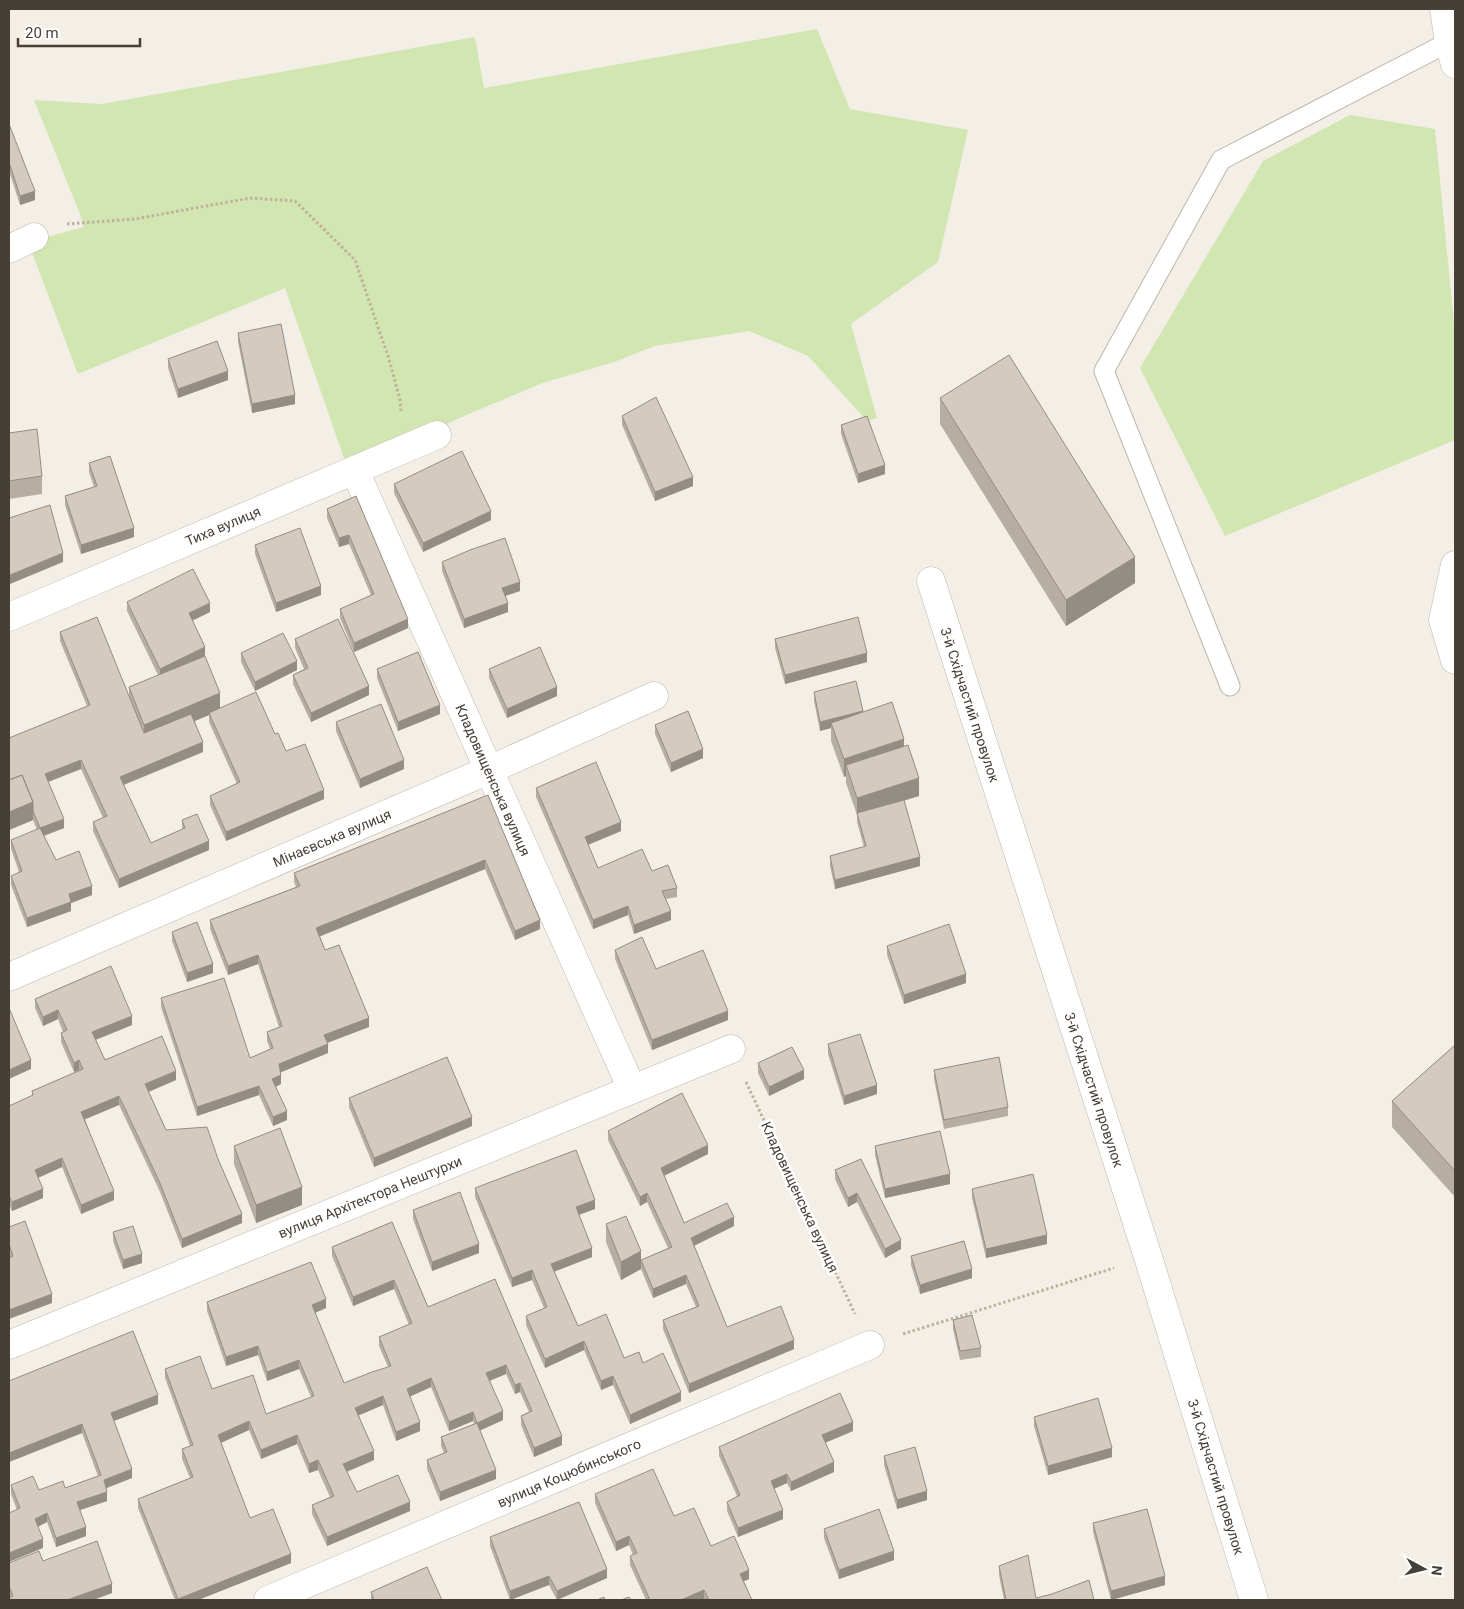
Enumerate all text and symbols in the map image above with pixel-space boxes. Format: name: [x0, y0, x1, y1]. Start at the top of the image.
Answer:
scale bar: [18, 15, 140, 47]
text: 20 m: [25, 24, 59, 42]
street label: Тиха вулиця: [183, 503, 263, 549]
street label: 3-й Східчастий провулок: [937, 626, 1003, 785]
street label: Кладовищенська вулиця: [452, 702, 534, 858]
street label: Мінаєвська вулиця: [270, 806, 394, 870]
street label: 3-й Східчастий провулок: [1061, 1011, 1127, 1170]
street label: Кладовищенська вулиця: [758, 1119, 842, 1275]
street label: вулиця Архітектора Нештурхи: [276, 1153, 464, 1241]
street label: 3-й Східчастий провулок: [1185, 1397, 1247, 1557]
street label: вулиця Коцюбинського: [495, 1435, 643, 1511]
north arrow: [1399, 1544, 1449, 1594]
text: N: [1428, 1565, 1445, 1576]

